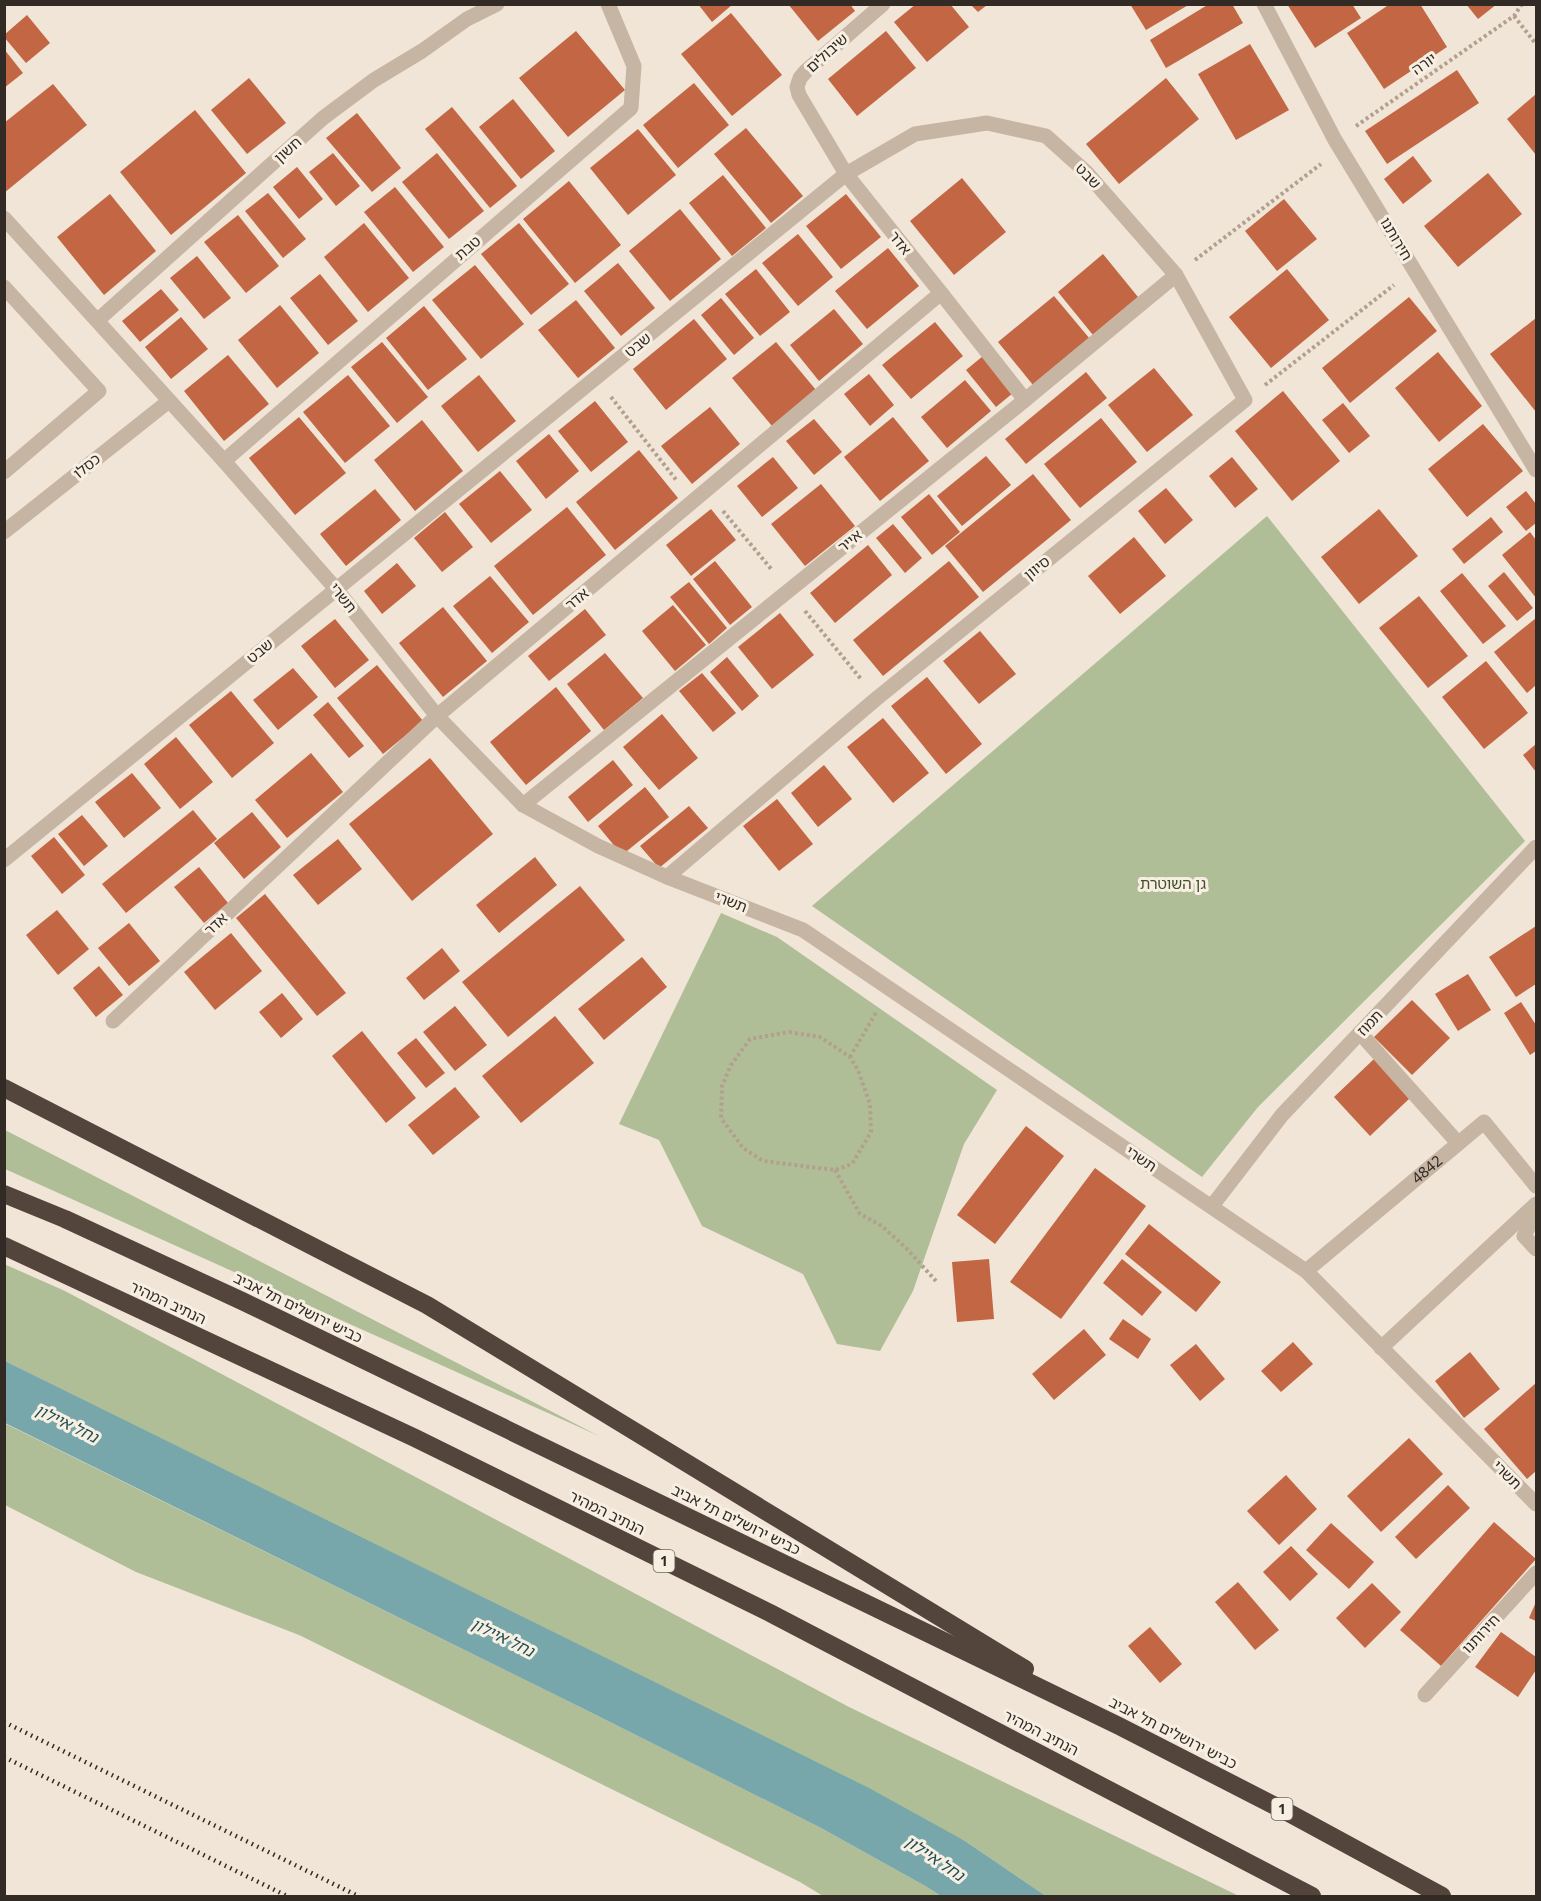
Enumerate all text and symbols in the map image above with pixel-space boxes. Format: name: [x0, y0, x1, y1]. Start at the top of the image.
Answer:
street label: שיבולים: [801, 28, 851, 76]
street label: יורה: [1407, 48, 1440, 79]
street label: חשון: [269, 132, 305, 167]
street label: שבט: [1072, 158, 1106, 193]
street label: חירותנו: [1376, 213, 1418, 264]
street label: אדר: [885, 226, 916, 258]
street label: טבת: [450, 230, 485, 264]
street label: שבט: [620, 327, 655, 361]
street label: כסלו: [69, 448, 104, 482]
street label: אייר: [833, 524, 866, 556]
street label: סיוון: [1019, 551, 1054, 584]
street label: תשרי: [326, 578, 362, 617]
street label: אדר: [560, 583, 592, 614]
street label: שבט: [242, 633, 277, 667]
park label: גן השוטרת: [1140, 873, 1206, 893]
street label: תשרי: [712, 886, 750, 916]
street label: אדר: [199, 907, 231, 939]
street label: תמוז: [1352, 1005, 1387, 1040]
street label: תשרי: [1122, 1141, 1161, 1176]
street label: 4842: [1407, 1150, 1446, 1188]
street label: כביש ירושלים תל אביב: [231, 1267, 366, 1347]
street label: הנתיב המהיר: [127, 1276, 210, 1328]
water label: נחל איילון: [32, 1398, 103, 1448]
street label: תשרי: [1489, 1456, 1526, 1493]
street label: כביש ירושלים תל אביב: [669, 1479, 804, 1559]
street label: הנתיב המהיר: [566, 1485, 649, 1539]
road number: 1: [654, 1550, 674, 1572]
street label: חירותנו: [1457, 1609, 1504, 1657]
water label: נחל איילון: [468, 1612, 539, 1662]
street label: כביש ירושלים תל אביב: [1106, 1691, 1241, 1773]
street label: הנתיב המהיר: [1000, 1705, 1082, 1760]
road number: 1: [1272, 1798, 1292, 1820]
water label: נחל איילון: [901, 1830, 970, 1886]

